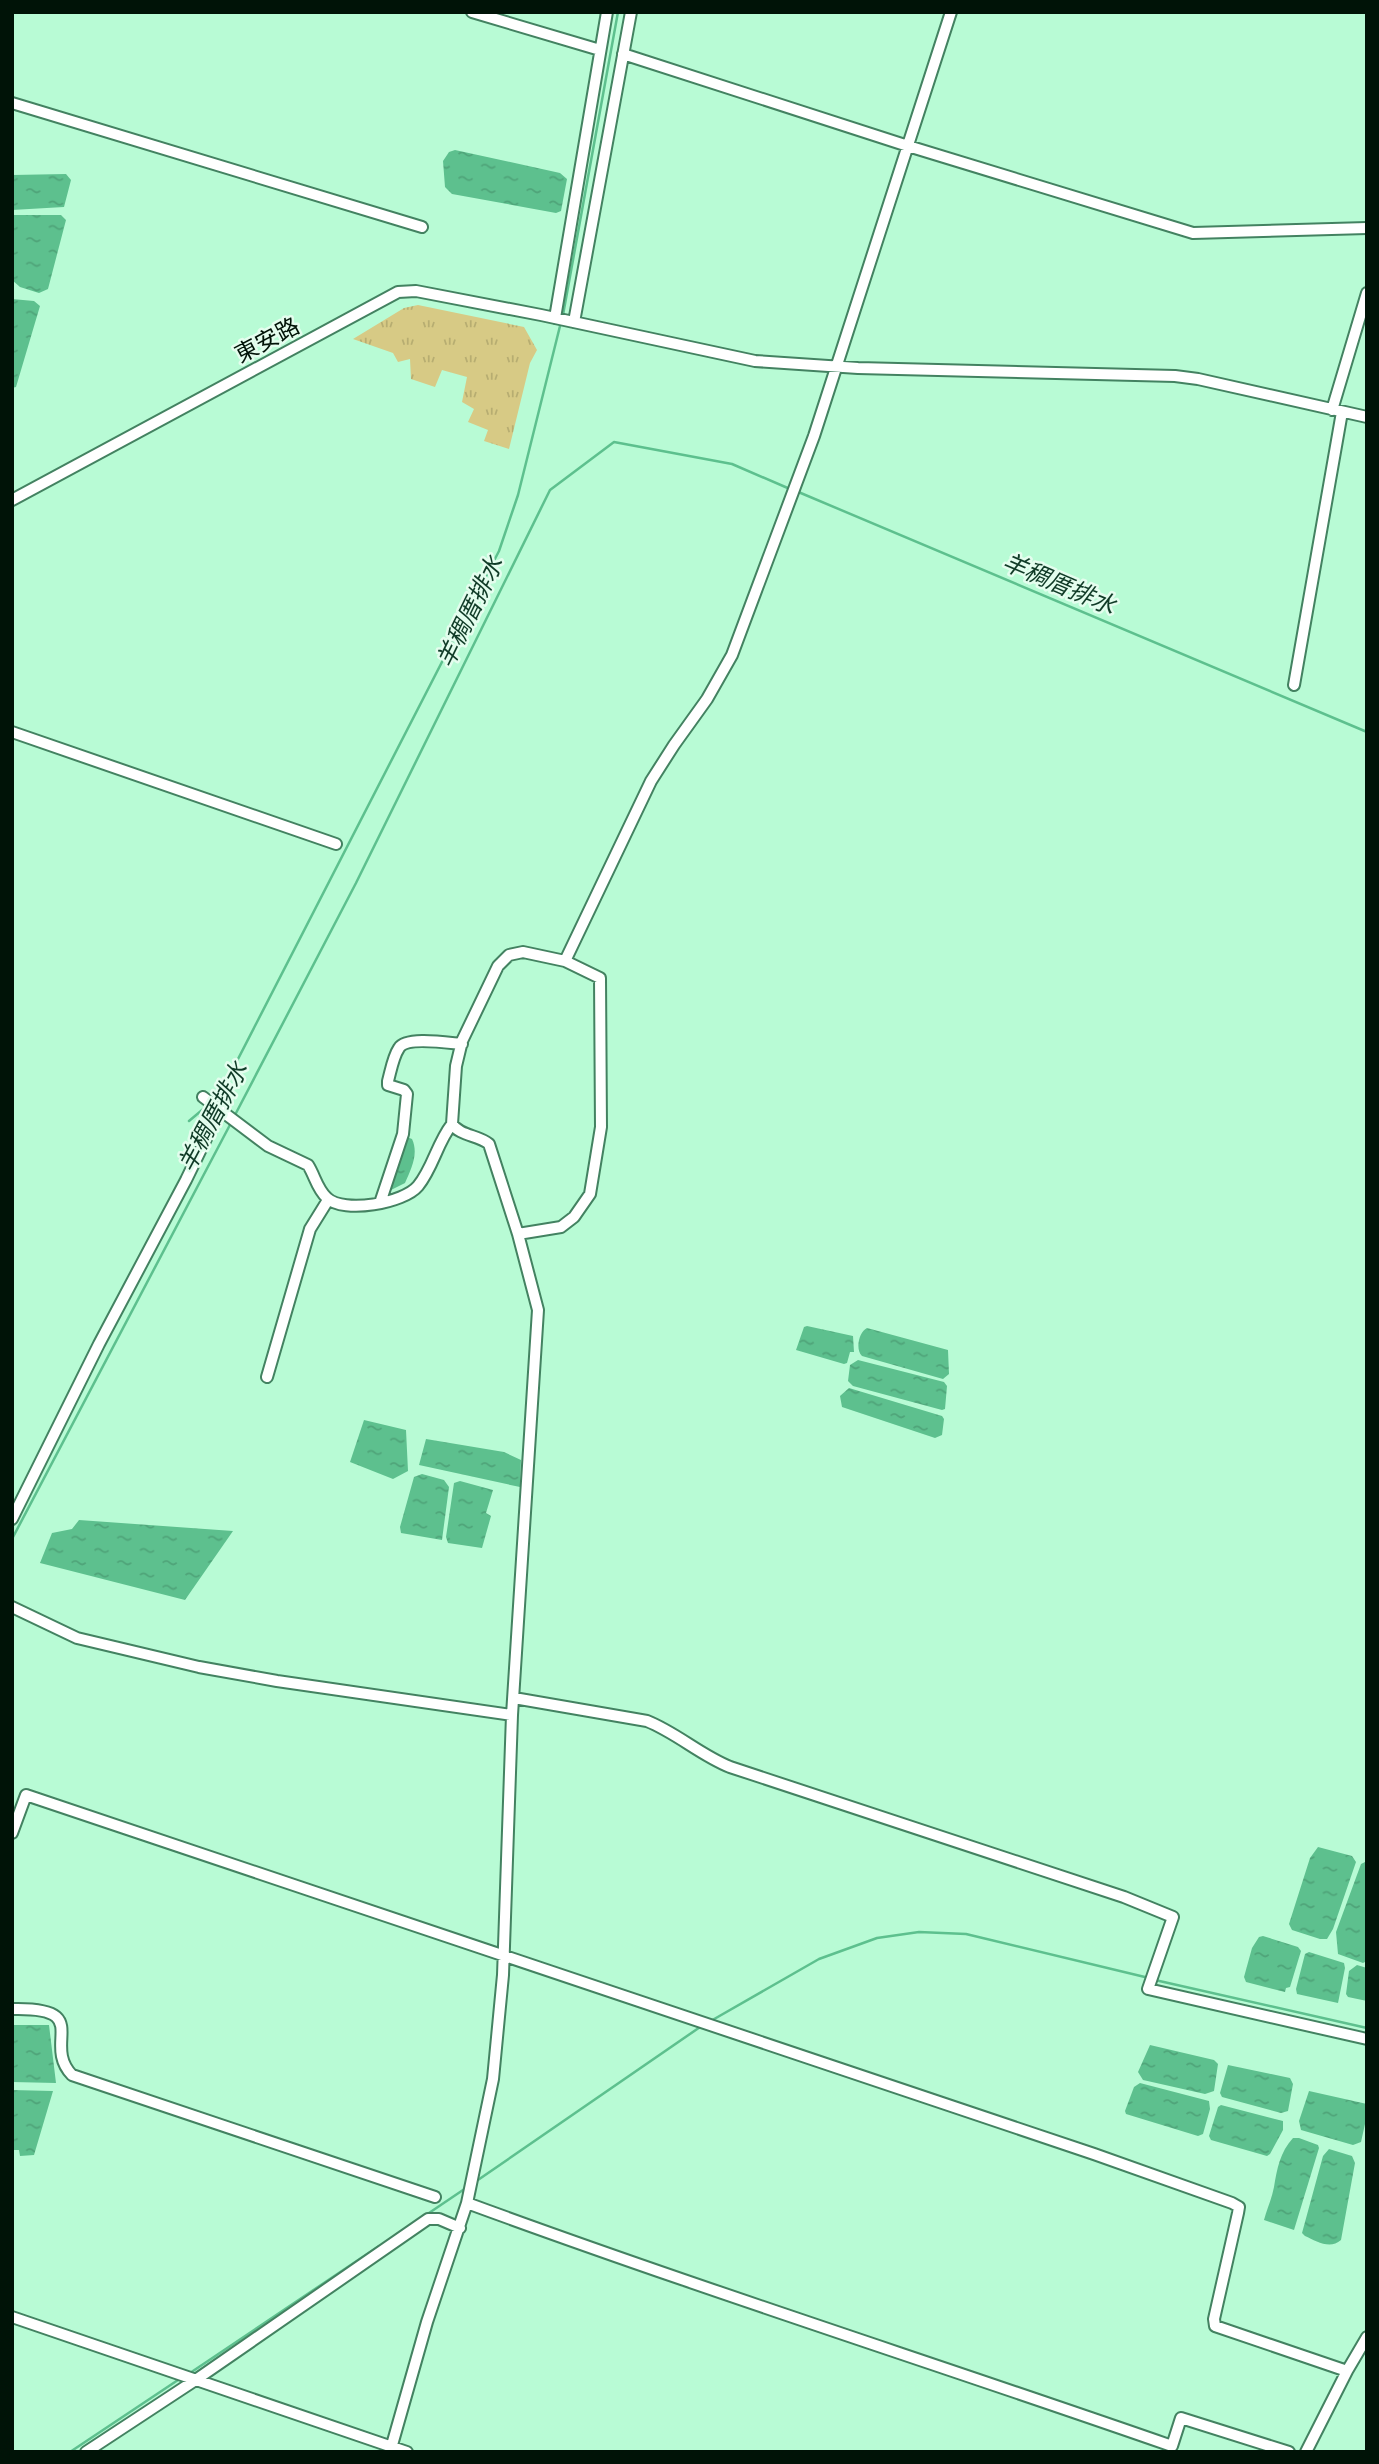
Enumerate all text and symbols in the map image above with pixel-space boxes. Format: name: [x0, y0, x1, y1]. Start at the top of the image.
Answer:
street label: 東安路: [230, 311, 304, 369]
water label: 羊稠厝排水: [998, 548, 1121, 621]
water label: 羊稠厝排水: [431, 551, 509, 672]
water label: 羊稠厝排水: [172, 1057, 254, 1177]

